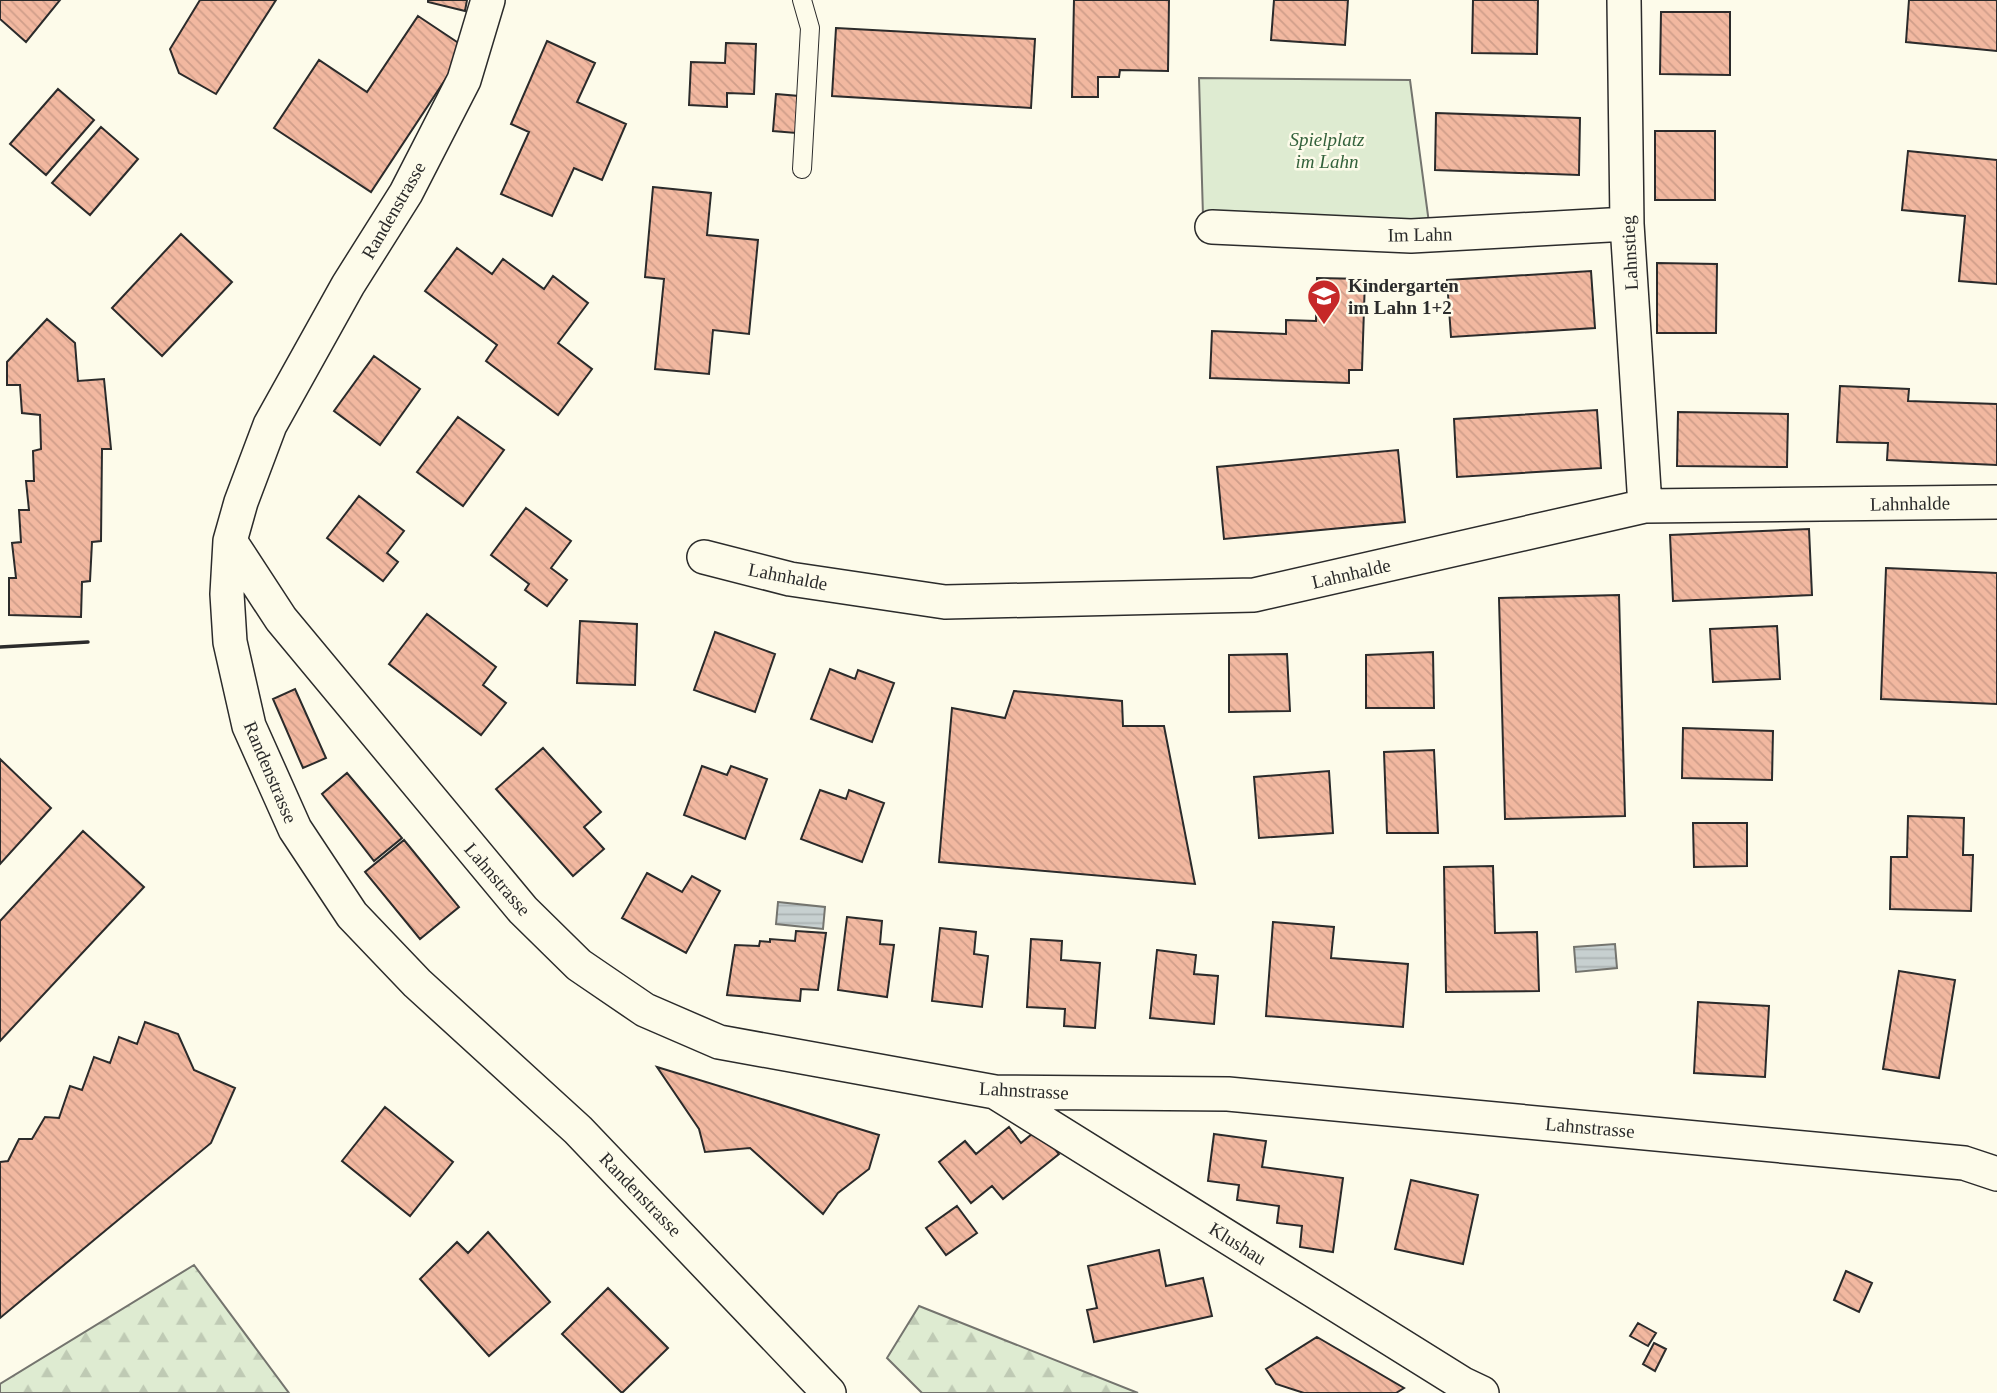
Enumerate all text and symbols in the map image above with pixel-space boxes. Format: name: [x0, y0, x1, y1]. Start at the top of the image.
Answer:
park label: Spielplatz im Lahn: [1290, 129, 1365, 172]
street label: Randenstrasse: [357, 158, 430, 263]
street label: Lahnstieg: [1617, 215, 1642, 291]
street label: Im Lahn: [1387, 223, 1453, 246]
place label: Kindergarten im Lahn 1+2: [1348, 275, 1459, 318]
school or university icon: Kindergarten im Lahn 1+2: [1305, 277, 1343, 326]
street label: Lahnhalde: [1870, 492, 1950, 515]
street label: Lahnhalde: [1310, 554, 1393, 593]
street label: Lahnhalde: [747, 559, 829, 594]
street label: Randenstrasse: [240, 718, 301, 826]
street label: Lahnstrasse: [460, 839, 535, 920]
street label: Lahnstrasse: [979, 1078, 1069, 1103]
street label: Lahnstrasse: [1544, 1113, 1636, 1142]
street label: Randenstrasse: [595, 1148, 686, 1241]
street label: Klushau: [1205, 1218, 1271, 1269]

